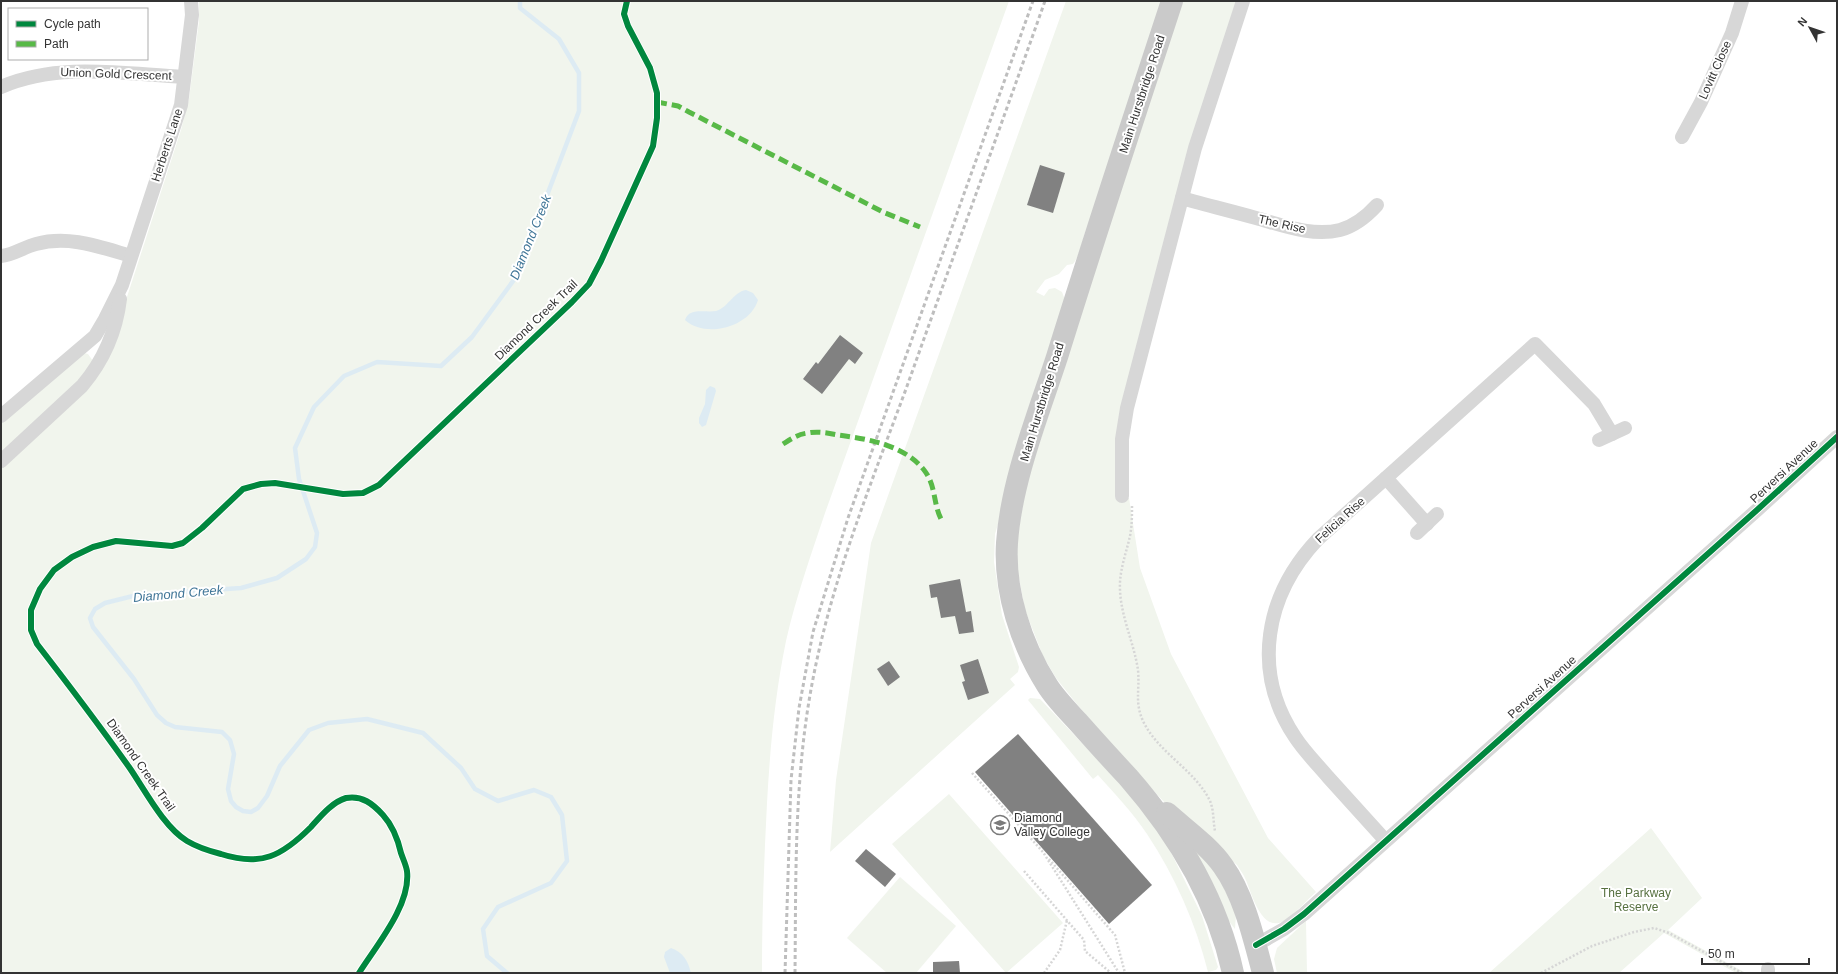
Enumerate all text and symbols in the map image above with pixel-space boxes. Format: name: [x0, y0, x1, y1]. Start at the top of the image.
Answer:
legend: [8, 8, 148, 60]
north arrow: [1790, 8, 1830, 48]
text: N: [1795, 15, 1810, 28]
text: Cycle path: [44, 17, 101, 31]
street label: Main Hurstbridge Road: [1116, 33, 1168, 155]
text: Path: [44, 37, 69, 51]
street label: Lovitt Close: [1696, 38, 1734, 101]
street label: Union Gold Crescent: [60, 65, 173, 83]
street label: Herberts Lane: [149, 106, 186, 183]
water label: Diamond Creek: [507, 191, 555, 282]
street label: The Rise: [1257, 212, 1307, 236]
street label: Diamond Creek Trail: [492, 277, 580, 363]
street label: Main Hurstbridge Road: [1017, 341, 1067, 463]
street label: Perversi Avenue: [1747, 436, 1821, 506]
street label: Felicia Rise: [1312, 494, 1368, 546]
water label: Diamond Creek: [132, 582, 225, 605]
street label: Perversi Avenue: [1505, 652, 1579, 721]
street label: Diamond Creek Trail: [104, 716, 178, 814]
place label: Diamond Valley College: [1014, 811, 1090, 839]
school or university icon: Diamond Valley College: [989, 814, 1011, 836]
park label: The Parkway Reserve: [1601, 886, 1671, 914]
scale bar: [1702, 940, 1809, 966]
text: 50 m: [1708, 947, 1735, 961]

